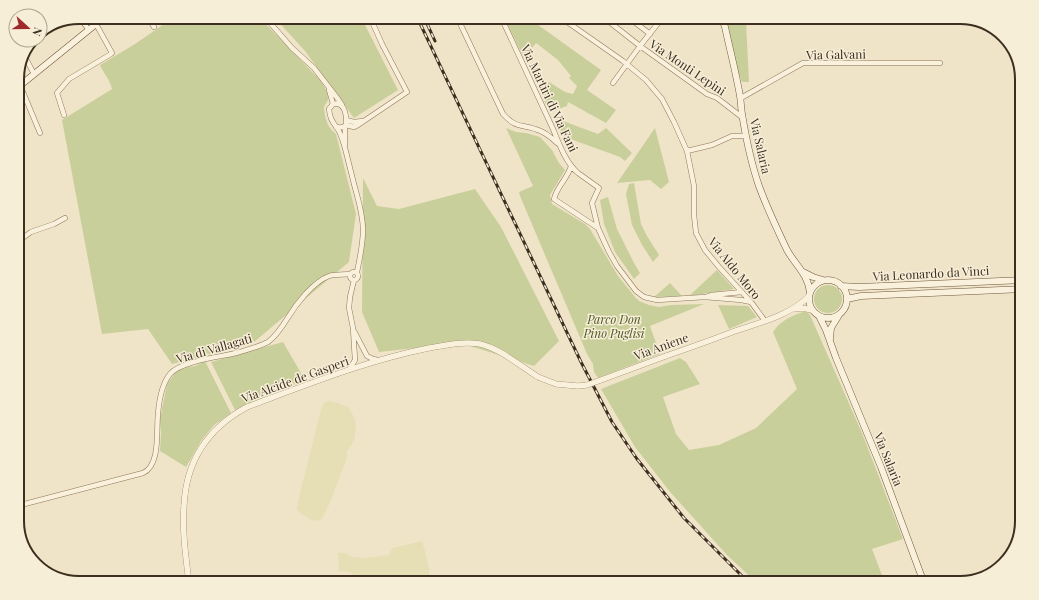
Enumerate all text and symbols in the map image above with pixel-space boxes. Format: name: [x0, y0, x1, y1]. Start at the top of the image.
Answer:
north arrow: [8, 8, 48, 48]
text: N: [29, 25, 46, 38]
street label: Via Monti Lepini: [646, 35, 730, 99]
street label: Via Martiri di Via Fani: [518, 41, 582, 155]
street label: Via Galvani: [805, 45, 867, 63]
street label: Via Salaria: [747, 116, 775, 175]
street label: Via Aldo Moro: [705, 233, 765, 303]
street label: Via Leonardo da Vinci: [871, 262, 990, 284]
park label: Parco Don Pino Puglisi: [583, 311, 645, 341]
street label: Via di Vallagati: [173, 329, 254, 367]
street label: Via Aniene: [631, 329, 690, 364]
street label: Via Alcide de Gasperi: [238, 352, 351, 406]
street label: Via Salaria: [871, 429, 907, 488]

